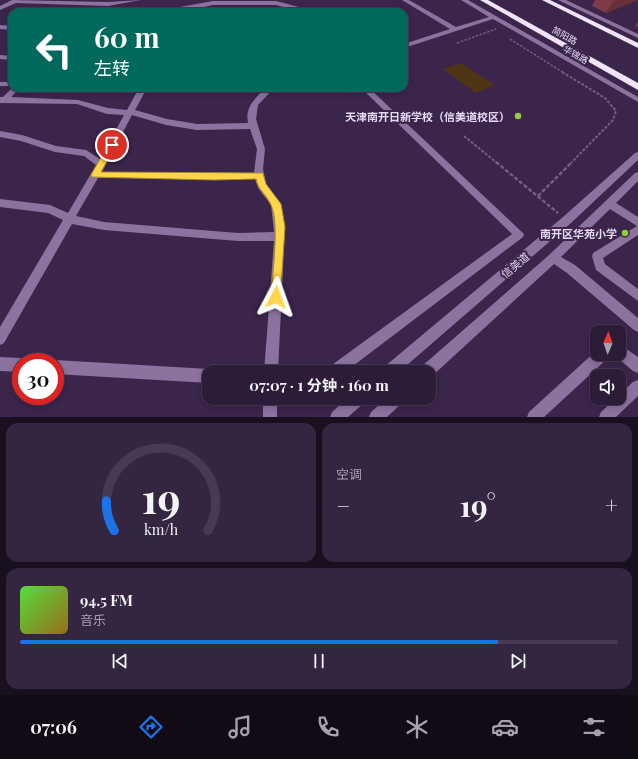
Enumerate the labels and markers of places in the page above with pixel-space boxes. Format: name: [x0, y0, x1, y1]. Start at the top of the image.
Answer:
place label: 天津南开日新学校（信美道校区）: [345, 109, 510, 124]
marker: 天津南开日新学校（信美道校区）: [513, 111, 523, 121]
pin: [95, 128, 129, 162]
place label: 南开区华苑小学: [540, 226, 617, 241]
marker: 南开区华苑小学: [620, 228, 630, 238]

